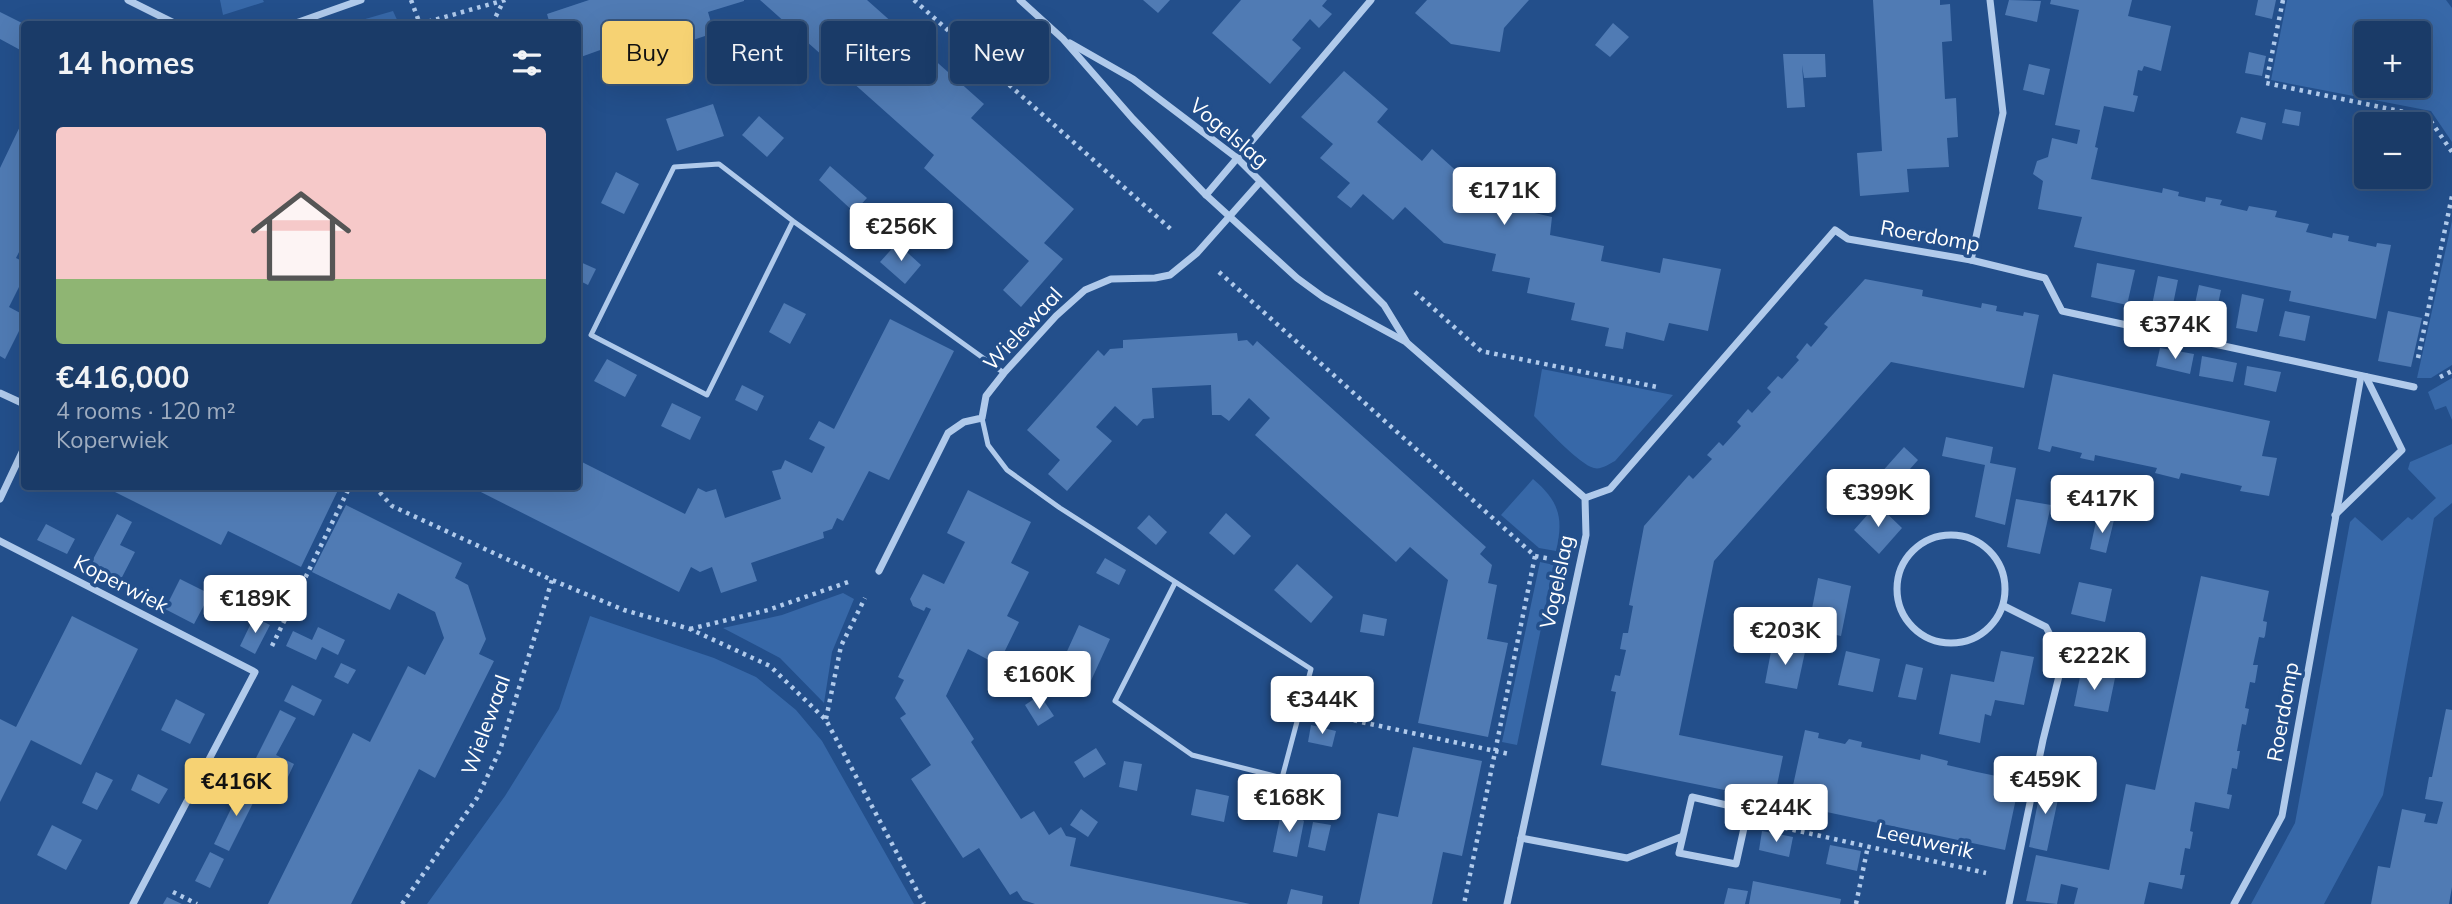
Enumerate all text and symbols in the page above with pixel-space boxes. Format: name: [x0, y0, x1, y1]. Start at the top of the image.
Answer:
chip: Buy: [602, 21, 693, 84]
chip: Rent: [707, 21, 807, 84]
chip: Filters: [821, 21, 936, 84]
chip: New: [950, 21, 1049, 84]
map controls: [2354, 21, 2431, 189]
button: +: [2354, 21, 2431, 98]
text: 14 homes: [56, 44, 195, 82]
icon: filters: [508, 44, 546, 82]
street label: Vogelslag: [1185, 92, 1274, 173]
button: −: [2354, 112, 2431, 189]
pin: €171K: [1455, 168, 1553, 227]
icon: home: [238, 173, 364, 299]
text: €171K: [1469, 175, 1539, 204]
pin: €256K: [852, 204, 950, 263]
text: €256K: [866, 211, 936, 240]
street label: Roerdomp: [1878, 213, 1982, 257]
street label: Wielewaal: [977, 281, 1067, 375]
pin: €374K: [2126, 302, 2224, 361]
text: €374K: [2140, 309, 2210, 338]
text: €416,000: [56, 358, 189, 396]
text: 4 rooms · 120 m²: [56, 396, 236, 425]
text: Koperwiek: [56, 425, 169, 454]
pin: €399K: [1829, 470, 1927, 529]
pin: €417K: [2053, 476, 2151, 535]
text: €399K: [1843, 477, 1913, 506]
text: €417K: [2067, 483, 2137, 512]
street label: Vogelslag: [1533, 533, 1579, 631]
street label: Koperwiek: [70, 548, 173, 618]
pin: €189K: [206, 576, 304, 635]
text: €189K: [220, 583, 290, 612]
pin: €203K: [1736, 608, 1834, 667]
text: €203K: [1750, 615, 1820, 644]
pin: €222K: [2045, 632, 2143, 692]
text: €222K: [2059, 640, 2129, 669]
pin: €160K: [990, 652, 1088, 711]
text: €160K: [1004, 659, 1074, 688]
street label: Roerdomp: [2260, 660, 2304, 764]
street label: Wielewaal: [455, 671, 515, 778]
pin: €344K: [1273, 676, 1371, 736]
text: €344K: [1287, 684, 1357, 713]
pin: €459K: [1996, 756, 2094, 816]
pin: €416K: [187, 758, 285, 818]
text: €459K: [2010, 764, 2080, 793]
text: €416K: [201, 766, 271, 795]
pin: €168K: [1240, 774, 1338, 834]
text: €168K: [1254, 782, 1324, 811]
pin: €244K: [1727, 784, 1825, 844]
text: €244K: [1741, 792, 1811, 821]
street label: Leeuwerik: [1874, 816, 1977, 864]

